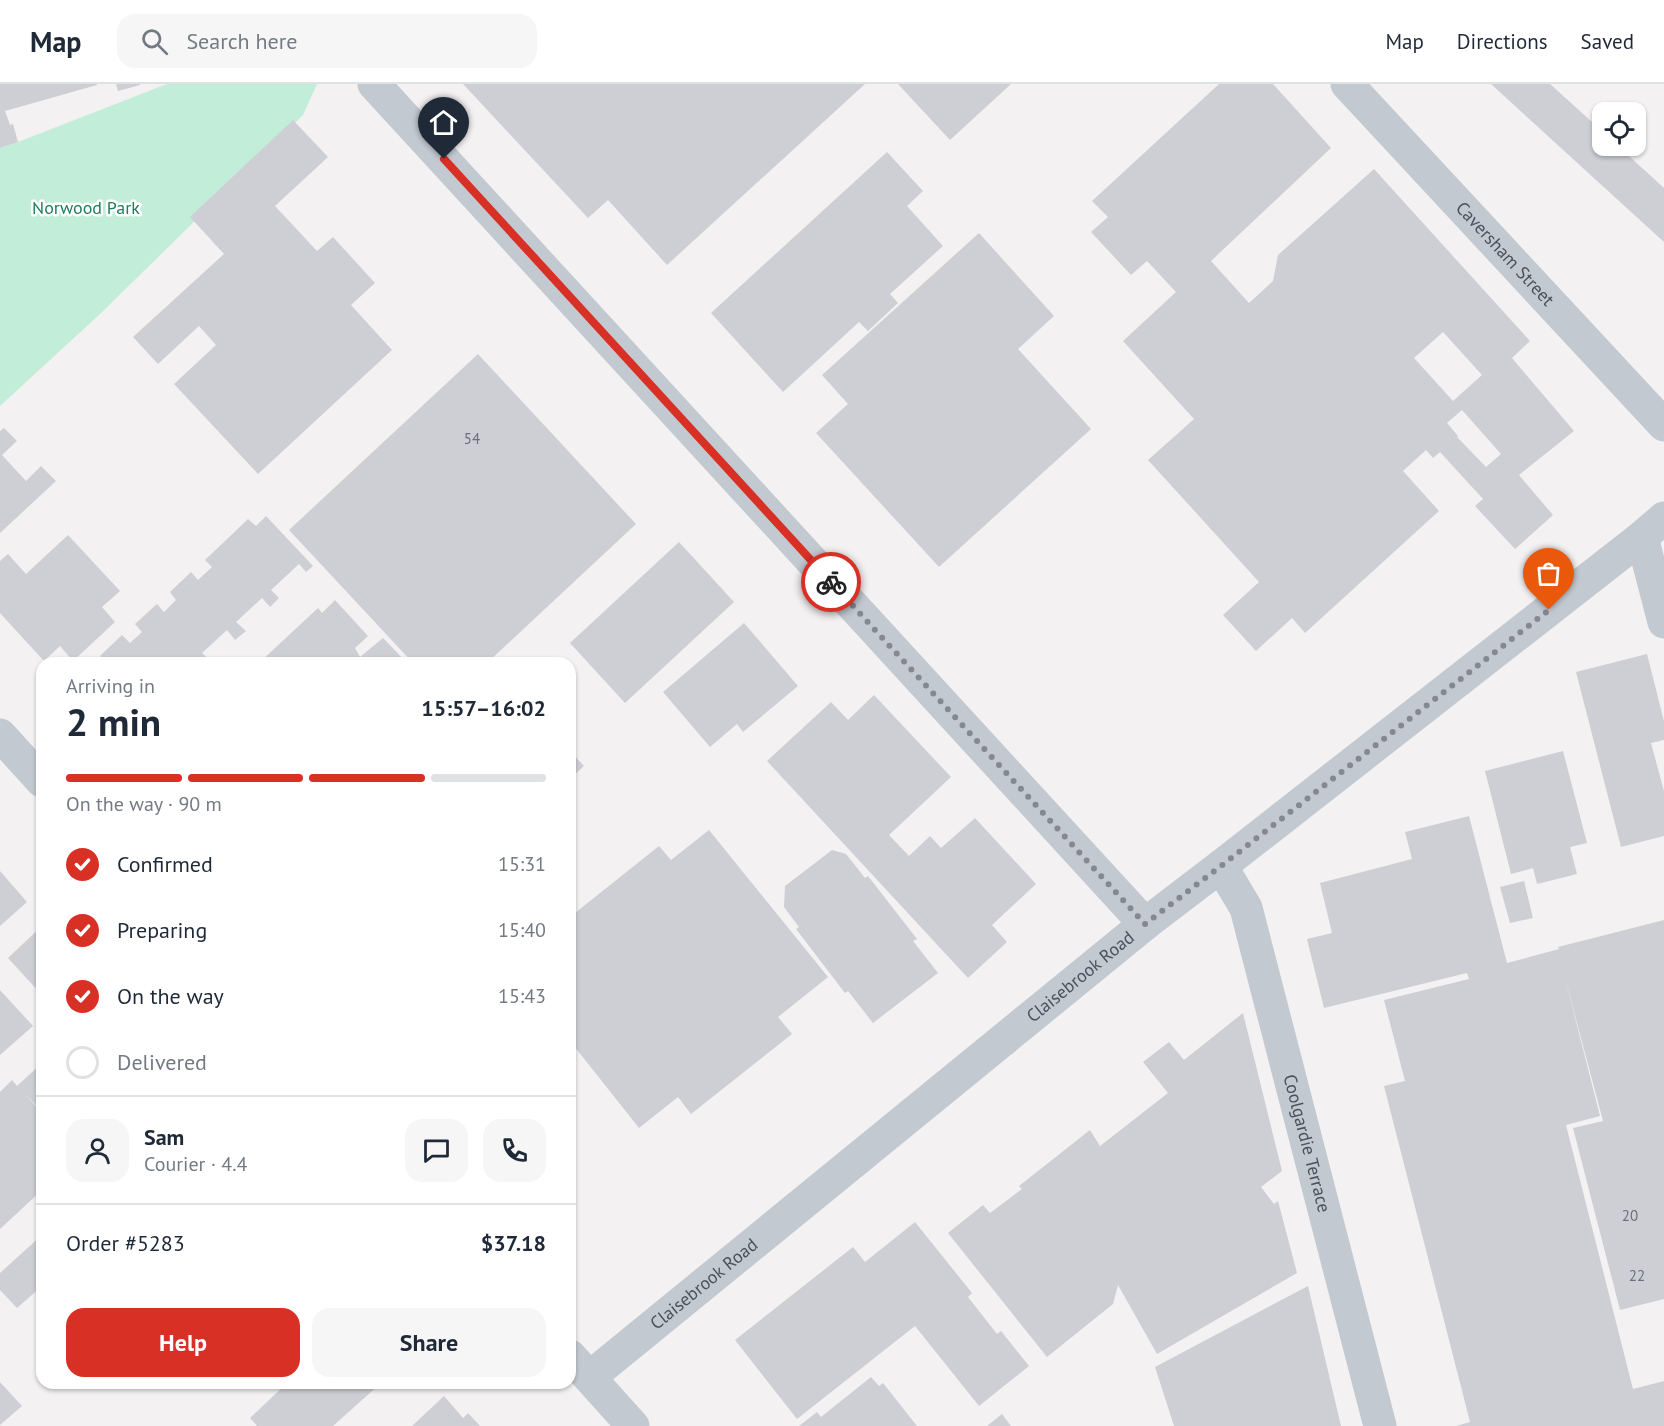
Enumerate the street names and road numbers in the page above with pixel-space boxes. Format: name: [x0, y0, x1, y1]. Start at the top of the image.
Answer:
street label: Caversham Street: [1451, 196, 1560, 311]
street label: Claisebrook Road: [1022, 926, 1139, 1027]
street label: Coolgardie Terrace: [1278, 1072, 1336, 1215]
street label: Claisebrook Road: [645, 1233, 762, 1334]

